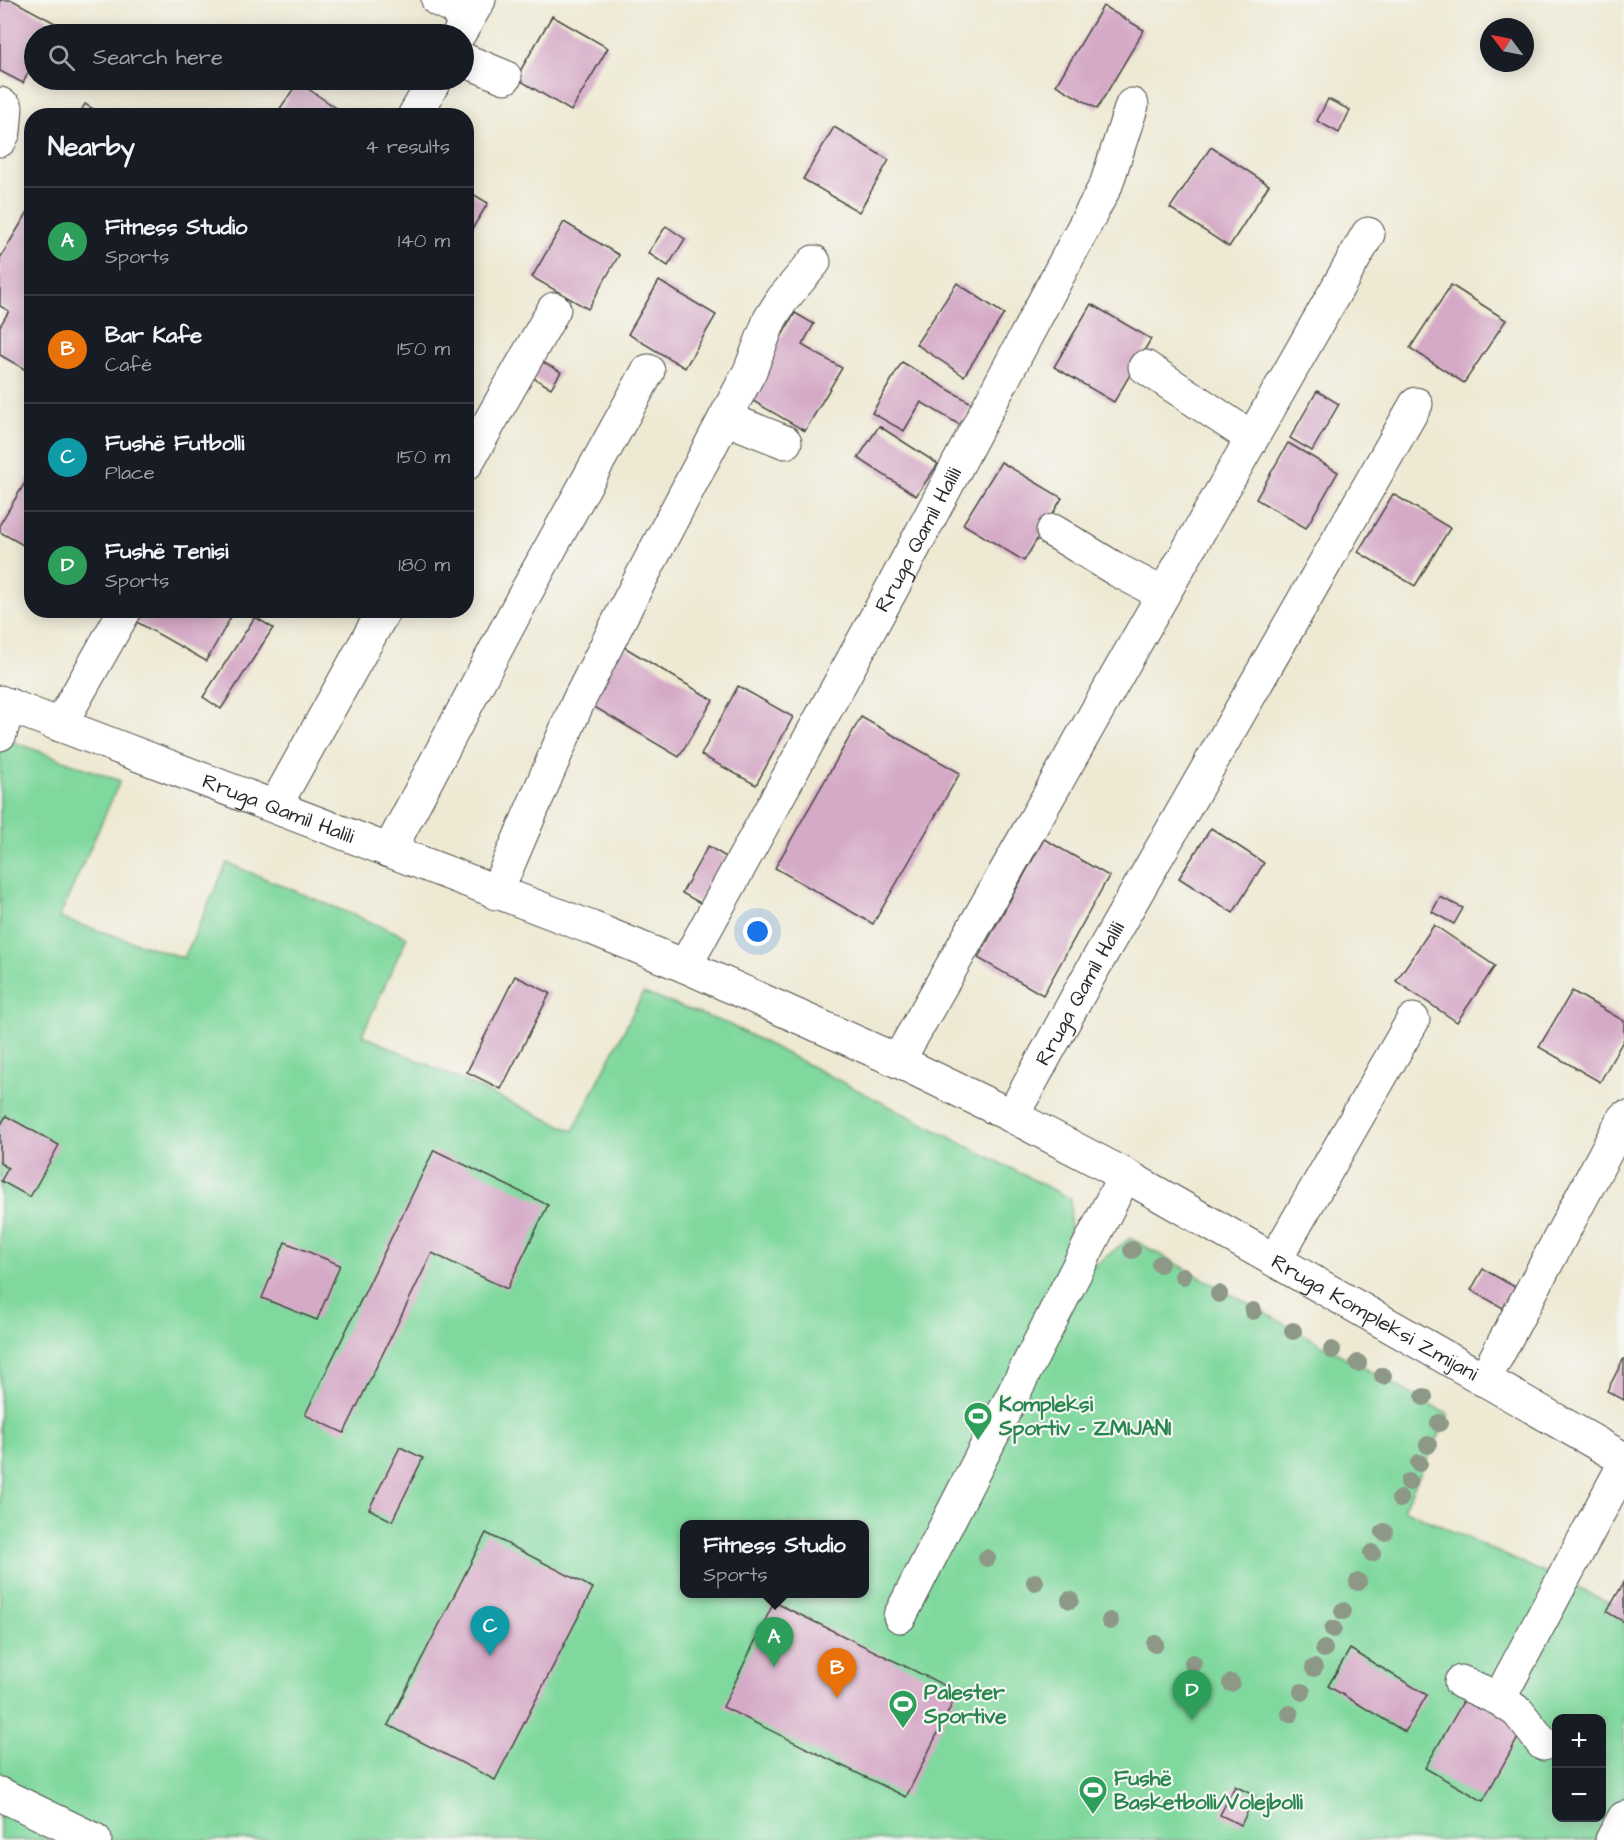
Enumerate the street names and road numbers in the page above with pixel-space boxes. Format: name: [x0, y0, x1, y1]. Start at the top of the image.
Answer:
street label: Rruga Qamil Halili: [868, 462, 969, 617]
street label: Rruga Qamil Halili: [198, 767, 358, 851]
street label: Rruga Qamil Halili: [1028, 916, 1132, 1071]
street label: Rruga Kompleksi Zmijani: [1266, 1247, 1483, 1388]

